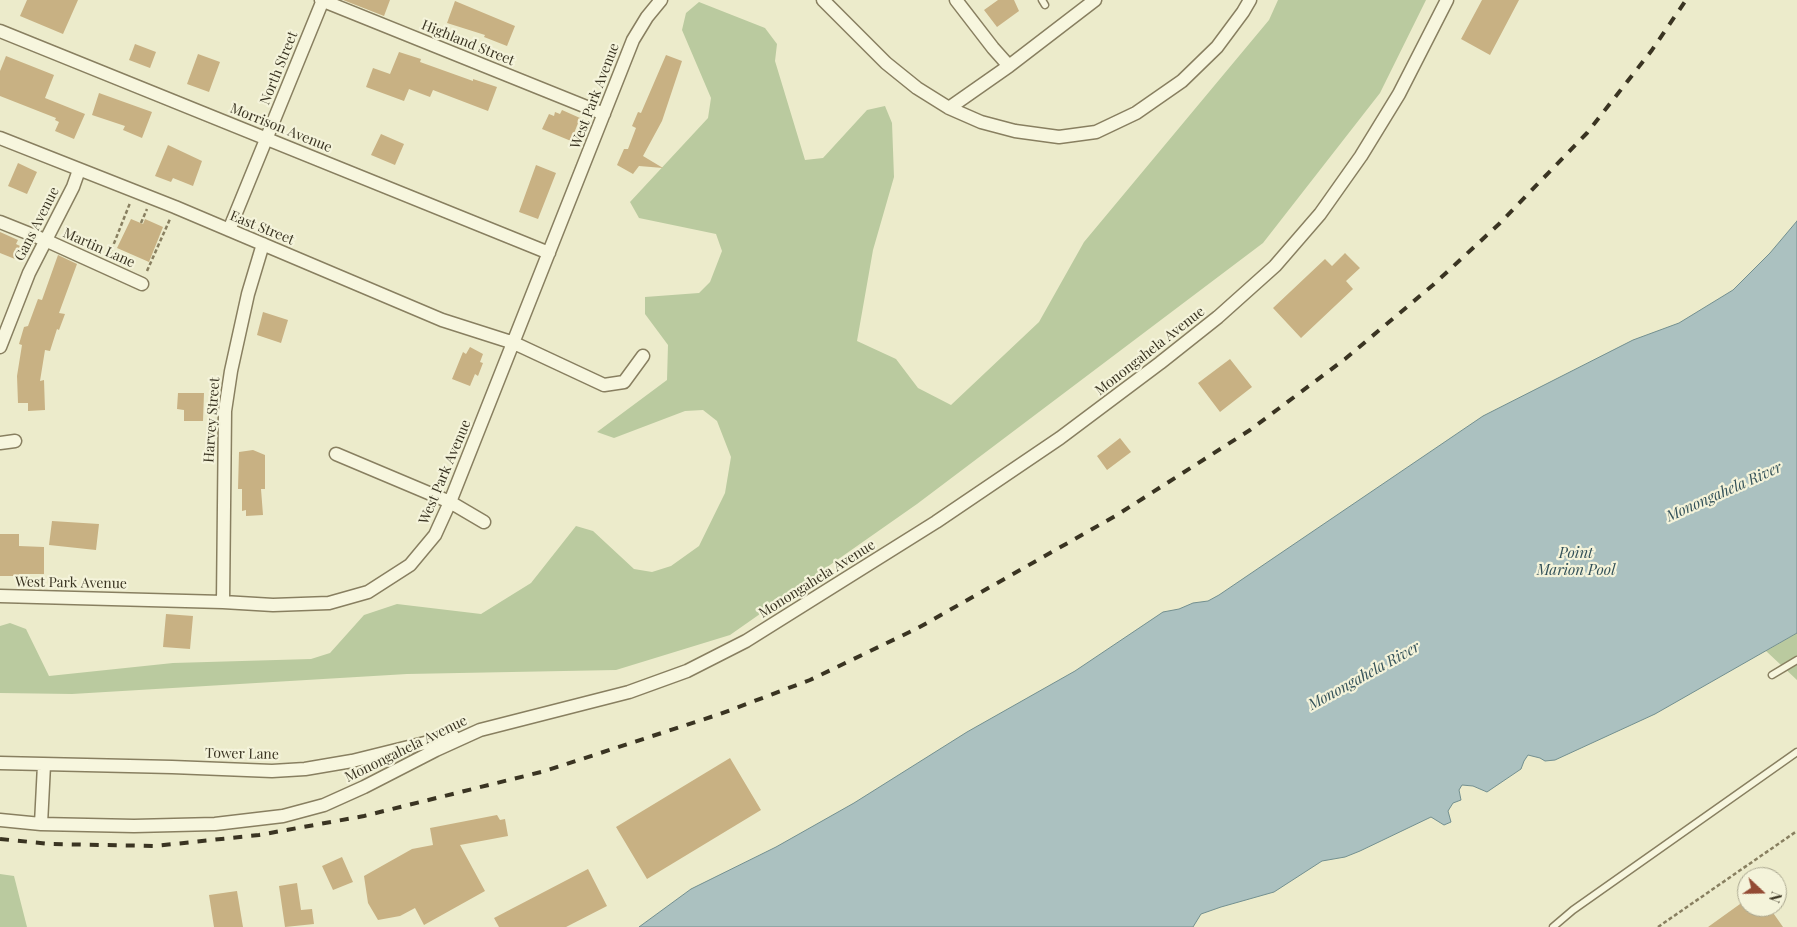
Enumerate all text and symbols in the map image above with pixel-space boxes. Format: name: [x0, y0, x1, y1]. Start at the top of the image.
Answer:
street label: Highland Street: [419, 17, 517, 69]
street label: North Street: [257, 29, 301, 107]
street label: West Park Avenue: [567, 41, 623, 151]
street label: Morrison Avenue: [228, 100, 334, 156]
street label: Gans Avenue: [11, 184, 63, 264]
street label: East Street: [227, 208, 297, 248]
street label: Martin Lane: [60, 225, 138, 271]
street label: Monongahela Avenue: [1092, 303, 1208, 399]
street label: Harvey Street: [201, 377, 223, 463]
street label: West Park Avenue: [415, 417, 475, 527]
water label: Monongahela River: [1663, 458, 1785, 526]
street label: Monongahela Avenue: [756, 536, 878, 622]
water label: Point Marion Pool: [1537, 544, 1615, 579]
street label: West Park Avenue: [15, 574, 127, 592]
water label: Monongahela River: [1305, 638, 1423, 714]
street label: Monongahela Avenue: [342, 712, 470, 786]
street label: Tower Lane: [205, 745, 279, 763]
north arrow: [1737, 867, 1787, 917]
text: N: [1765, 889, 1786, 905]

